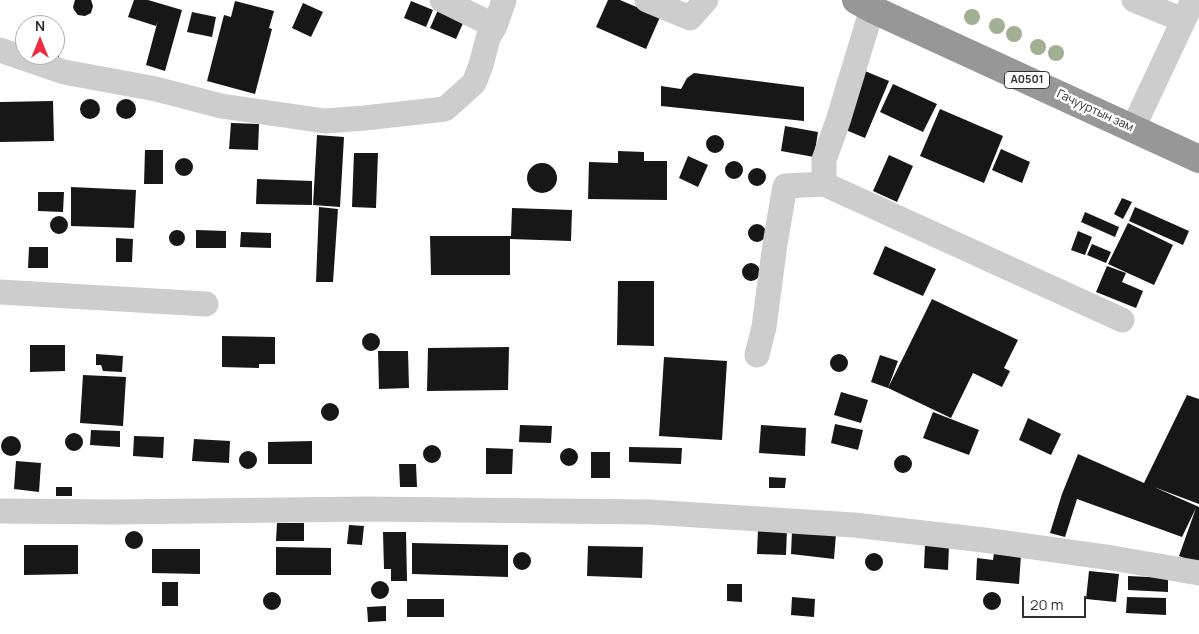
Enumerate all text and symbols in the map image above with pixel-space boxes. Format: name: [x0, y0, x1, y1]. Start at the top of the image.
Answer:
north arrow: [15, 15, 65, 65]
text: N: [35, 16, 45, 35]
road number: A0501: [1004, 72, 1050, 88]
street label: Гачууртын зам: [1054, 87, 1136, 135]
scale bar: [1024, 586, 1088, 618]
text: 20 m: [1030, 594, 1063, 615]

